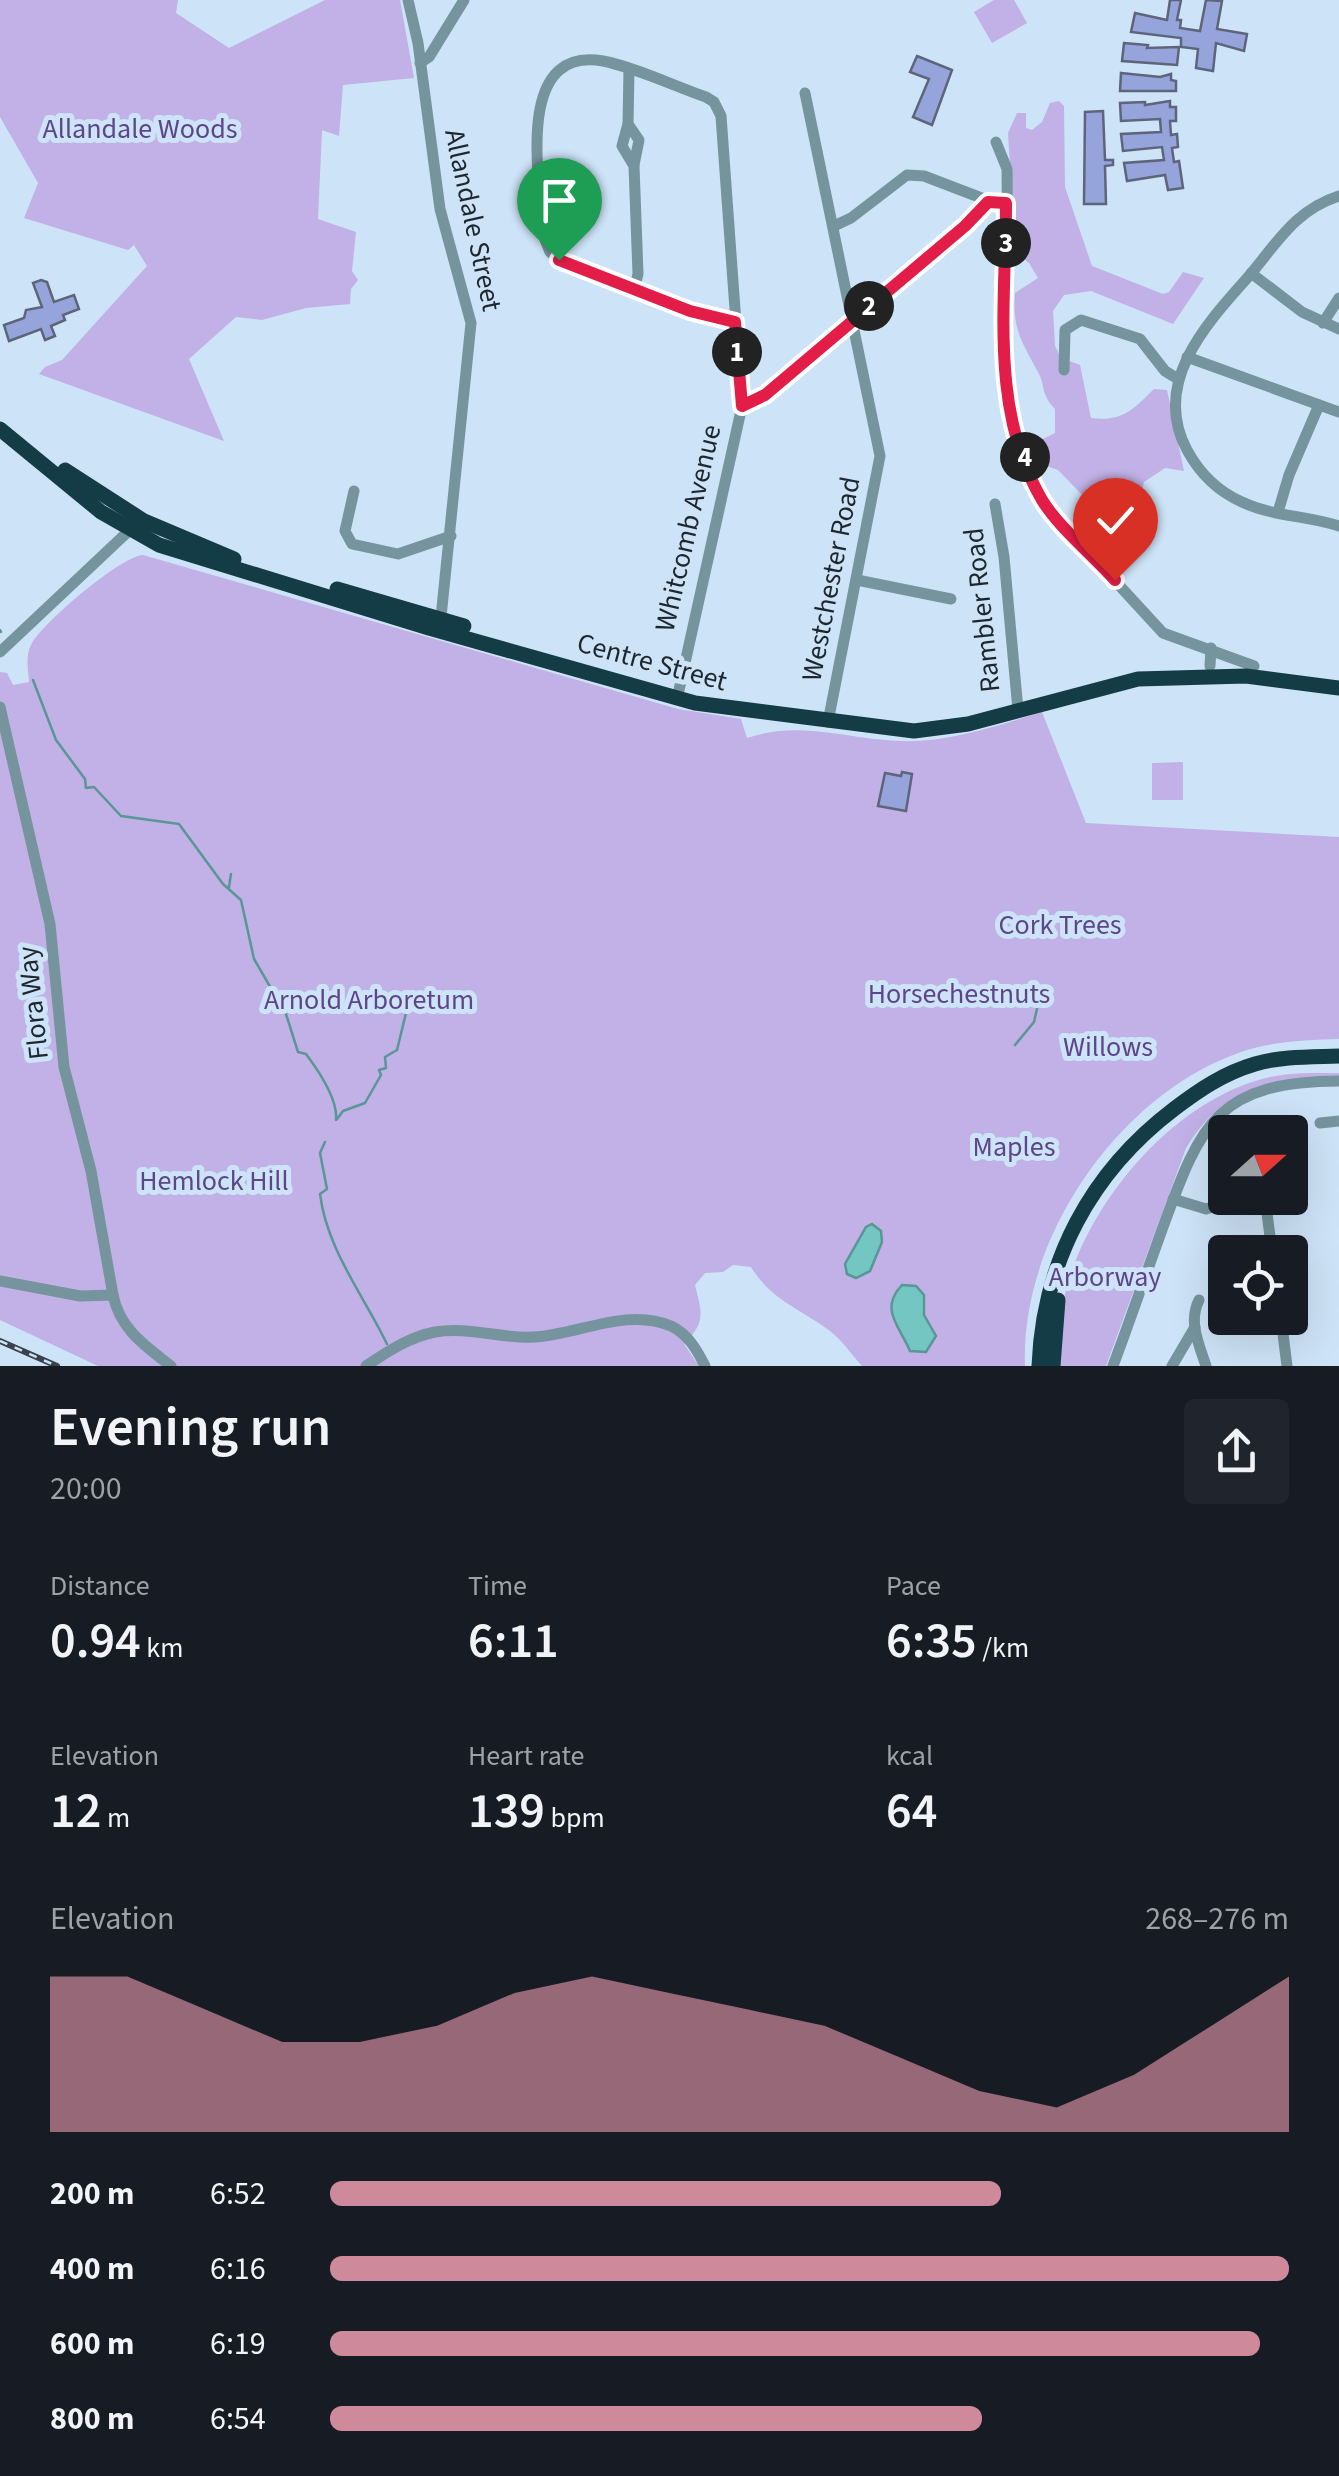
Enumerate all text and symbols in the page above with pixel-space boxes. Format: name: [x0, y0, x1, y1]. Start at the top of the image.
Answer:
park label: Allandale Woods: [43, 109, 237, 149]
street label: Allandale Street: [434, 125, 512, 315]
pin: [517, 158, 602, 261]
icon: arrive: [532, 173, 587, 228]
pin: 3: [981, 218, 1031, 268]
text: 3: [999, 223, 1013, 263]
pin: 2: [844, 281, 894, 331]
text: 2: [862, 286, 876, 326]
pin: 1: [712, 327, 762, 377]
text: 1: [730, 332, 744, 372]
street label: Whitcomb Avenue: [645, 421, 731, 635]
pin: 4: [1000, 432, 1050, 482]
text: 4: [1018, 437, 1032, 477]
street label: Westchester Road: [792, 473, 870, 685]
pin: [1073, 478, 1158, 581]
icon: check: [1088, 493, 1143, 548]
street label: Rambler Road: [953, 526, 1011, 694]
street label: Centre Street: [573, 623, 732, 701]
park label: Cork Trees: [999, 905, 1122, 945]
street label: Flora Way: [7, 944, 59, 1062]
park label: Horsechestnuts: [868, 974, 1050, 1014]
park label: Arnold Arboretum: [264, 980, 474, 1020]
park label: Willows: [1063, 1027, 1153, 1067]
north arrow: [1208, 1115, 1308, 1215]
map controls: [1208, 1115, 1308, 1335]
park label: Maples: [973, 1127, 1055, 1167]
park label: Hemlock Hill: [139, 1161, 289, 1201]
button: locate: [1208, 1235, 1308, 1335]
park label: Arborway: [1049, 1257, 1161, 1297]
text: Evening run: [50, 1389, 331, 1467]
button: share: [1184, 1399, 1289, 1504]
text: 20:00: [50, 1466, 122, 1512]
text: Distance: [50, 1566, 150, 1606]
text: Time: [468, 1566, 527, 1606]
text: Pace: [886, 1566, 941, 1606]
text: 0.94: [50, 1606, 141, 1677]
text: 6:11: [468, 1606, 559, 1677]
text: 6:35: [886, 1606, 977, 1677]
text: km: [141, 1628, 183, 1668]
text: /km: [977, 1628, 1029, 1668]
text: Elevation: [50, 1736, 159, 1776]
text: Heart rate: [468, 1736, 584, 1776]
text: kcal: [886, 1736, 933, 1776]
text: 12: [50, 1776, 101, 1847]
text: 139: [468, 1776, 545, 1847]
text: 64: [886, 1776, 937, 1847]
text: m: [101, 1798, 130, 1838]
text: bpm: [545, 1798, 605, 1838]
text: Elevation: [50, 1896, 175, 1942]
text: 268–276 m: [1145, 1896, 1289, 1942]
text: 200 m: [50, 2171, 135, 2217]
text: 6:52: [210, 2171, 266, 2217]
text: 400 m: [50, 2246, 135, 2292]
text: 6:16: [210, 2246, 266, 2292]
text: 600 m: [50, 2321, 135, 2367]
text: 6:19: [210, 2321, 266, 2367]
text: 800 m: [50, 2396, 135, 2442]
text: 6:54: [210, 2396, 266, 2442]

